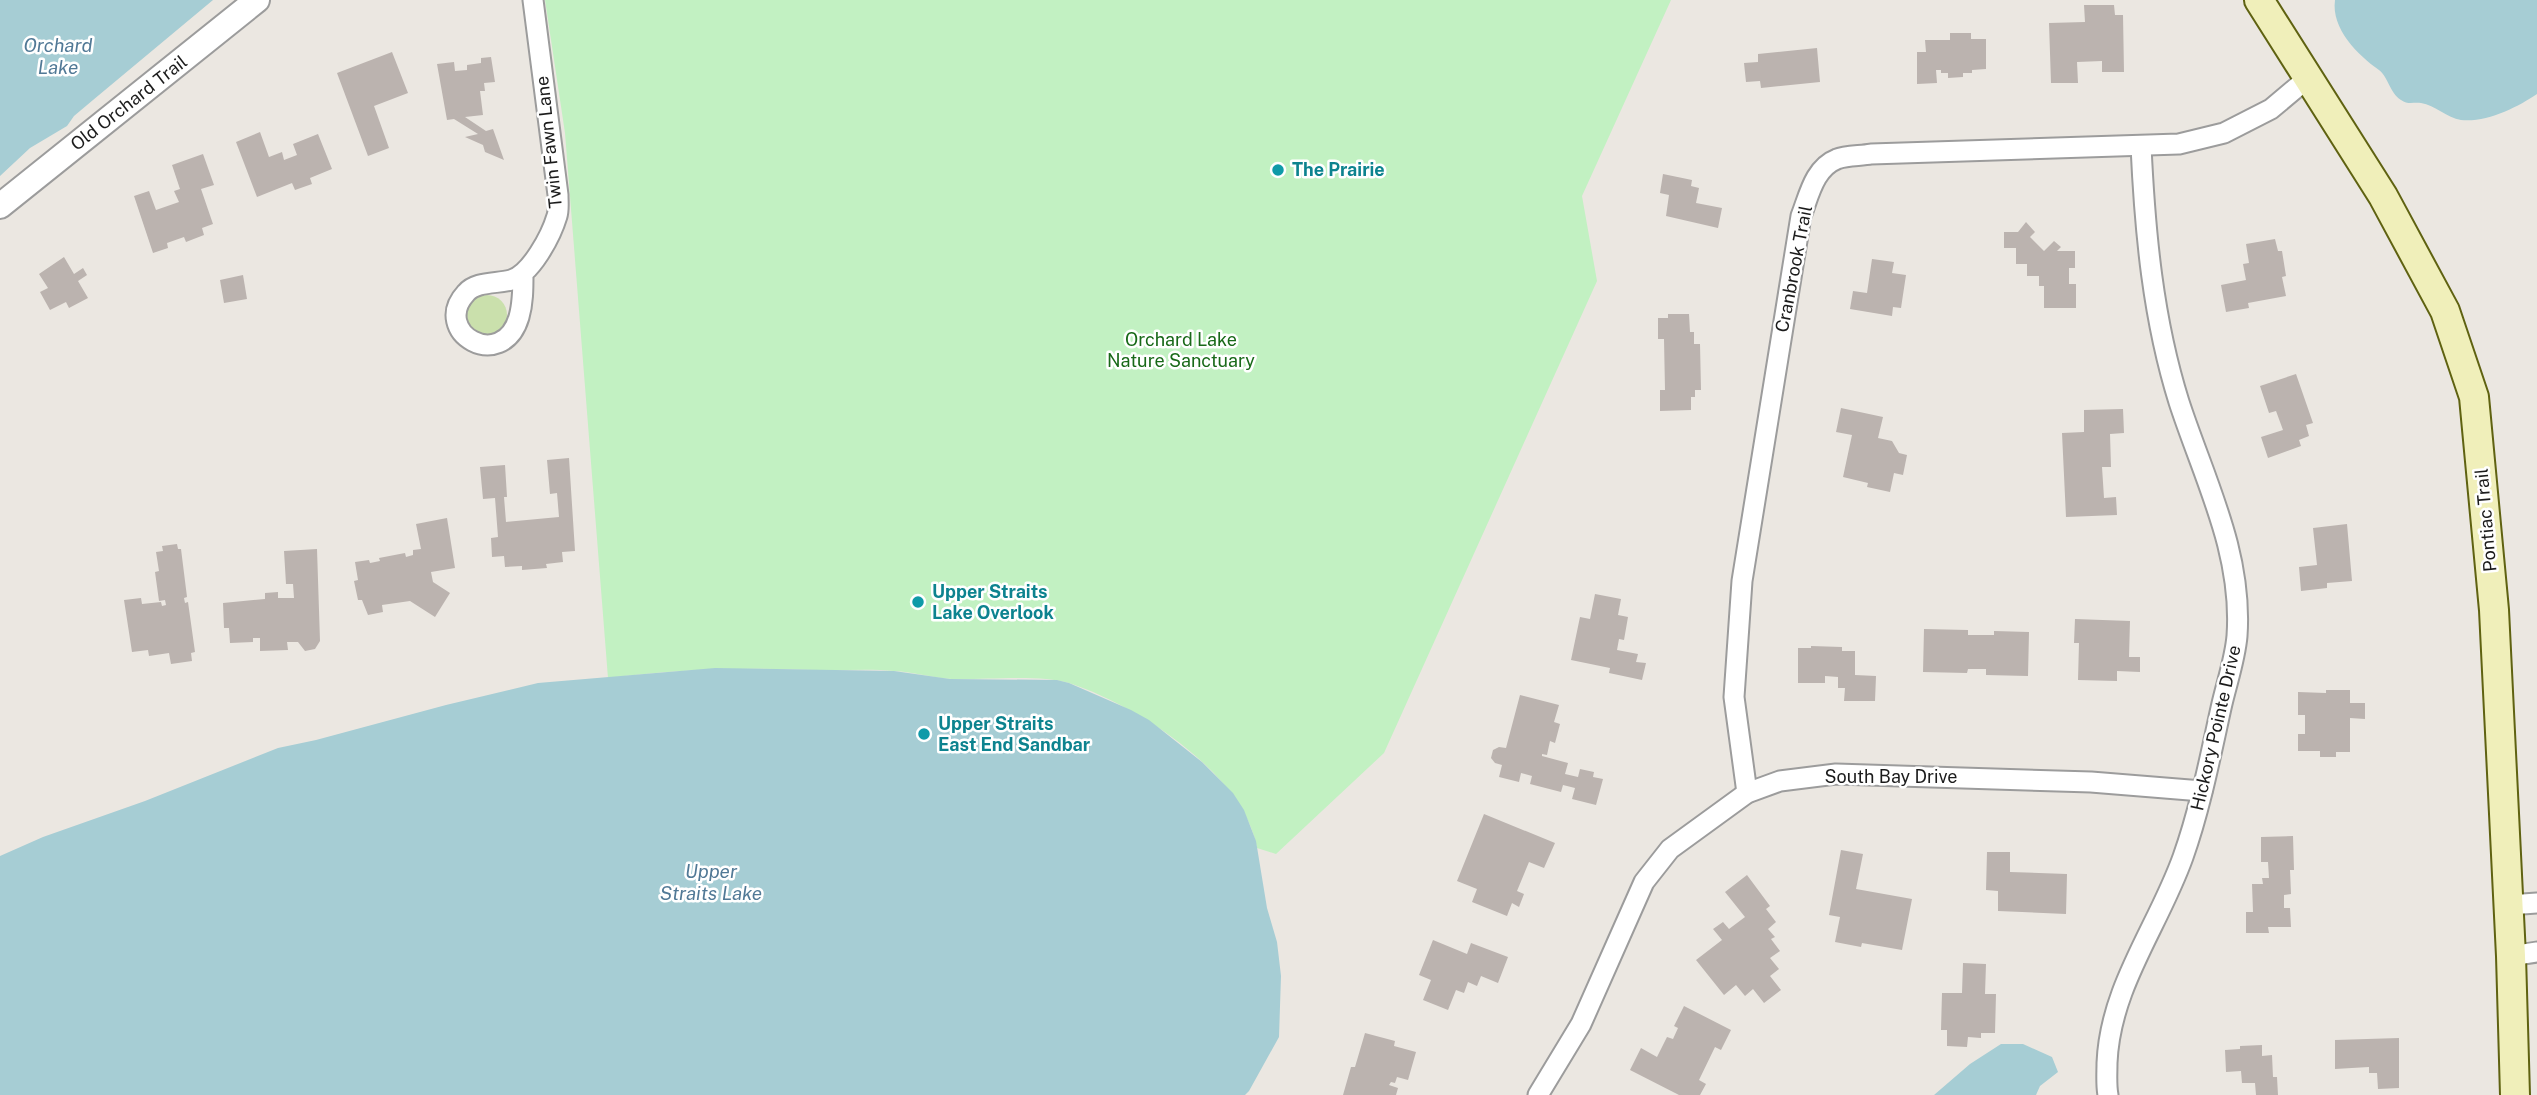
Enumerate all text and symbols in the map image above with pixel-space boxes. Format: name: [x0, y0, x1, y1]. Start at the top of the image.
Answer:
water label: Orchard Lake: [24, 34, 92, 78]
street label: Old Orchard Trail: [66, 51, 191, 155]
street label: Twin Fawn Lane: [531, 75, 566, 209]
place label: The Prairie: [1292, 159, 1385, 180]
marker: The Prairie: [1270, 162, 1286, 178]
street label: Cranbrook Trail: [1771, 204, 1816, 334]
park label: Orchard Lake Nature Sanctuary: [1107, 329, 1255, 371]
street label: Pontiac Trail: [2471, 467, 2500, 573]
place label: Upper Straits Lake Overlook: [932, 581, 1054, 623]
marker: Upper Straits Lake Overlook: [910, 594, 926, 610]
street label: Hickory Pointe Drive: [2186, 643, 2245, 813]
place label: Upper Straits East End Sandbar: [938, 713, 1091, 755]
marker: Upper Straits East End Sandbar: [916, 726, 932, 742]
street label: South Bay Drive: [1824, 766, 1958, 787]
water label: Upper Straits Lake: [660, 860, 762, 904]

